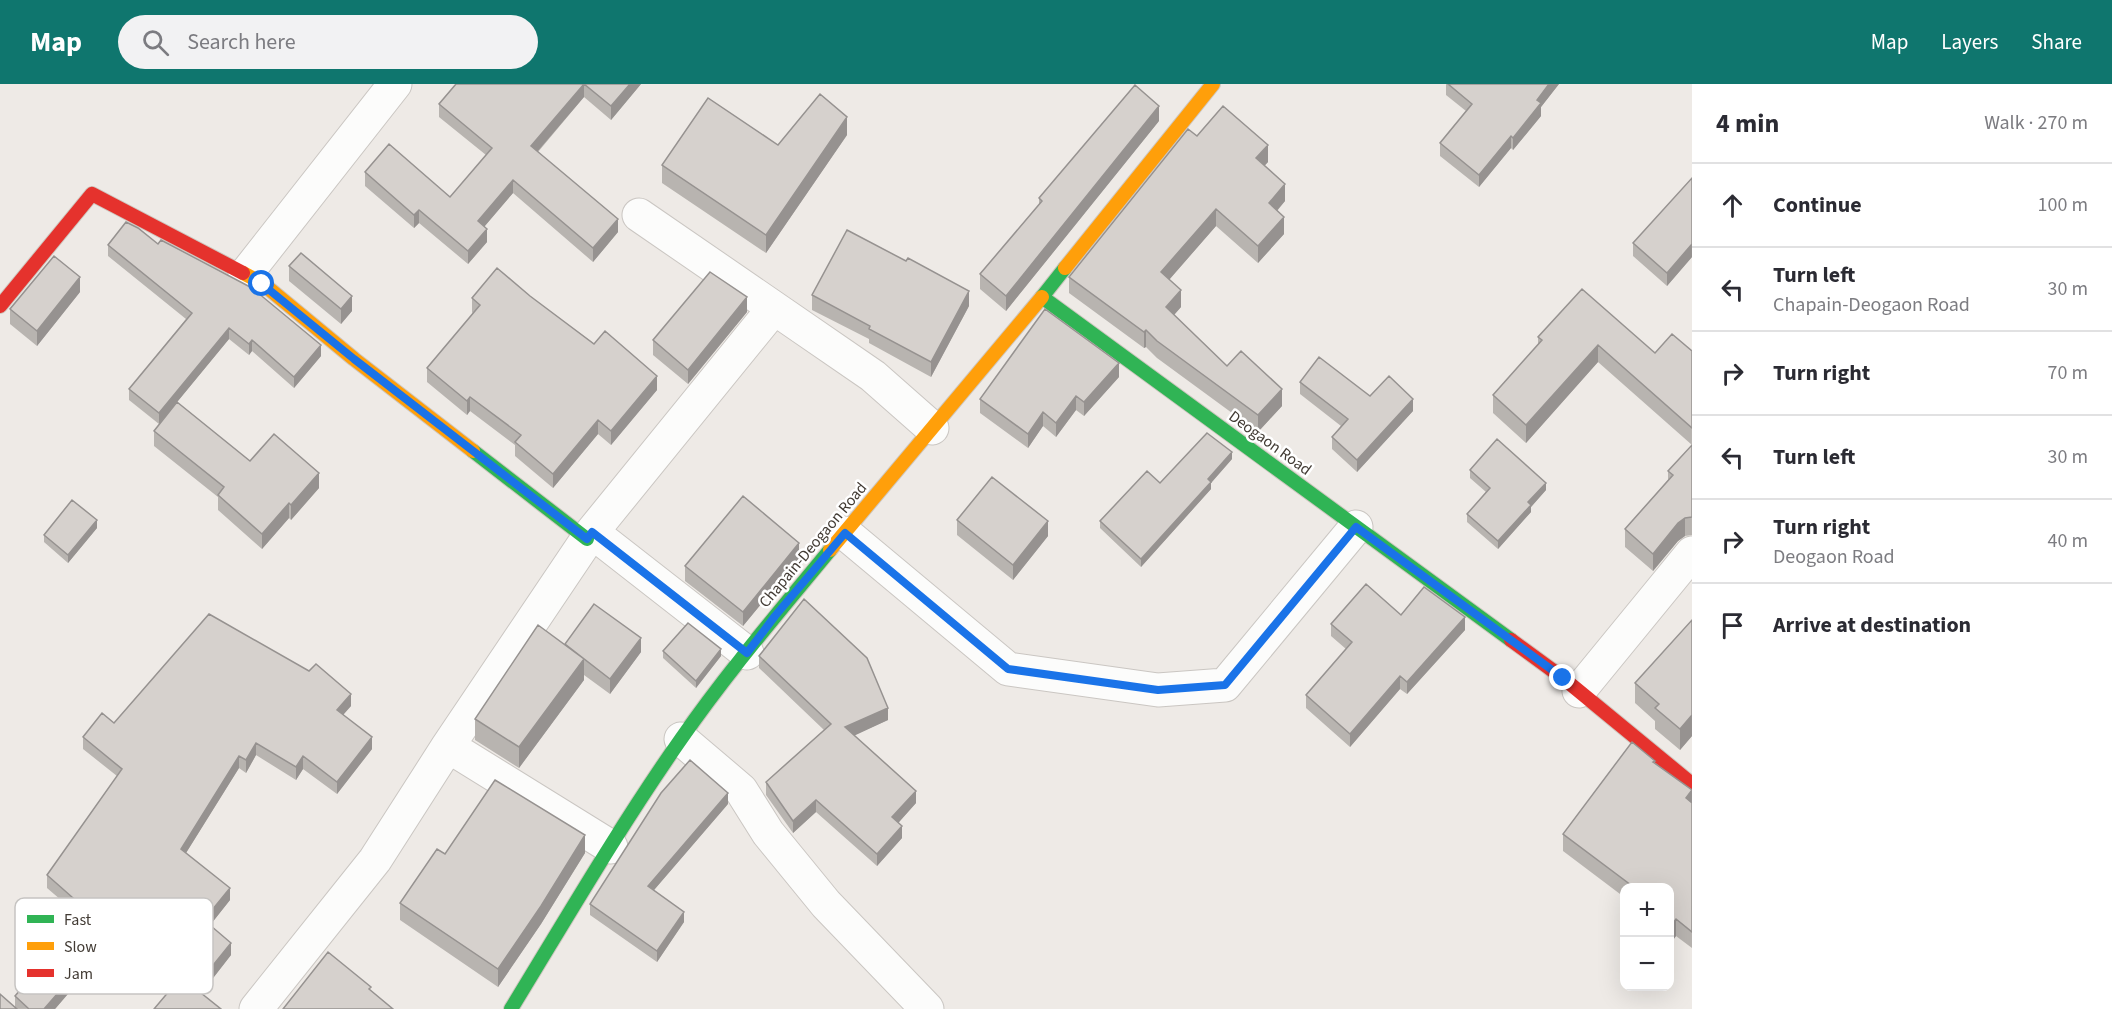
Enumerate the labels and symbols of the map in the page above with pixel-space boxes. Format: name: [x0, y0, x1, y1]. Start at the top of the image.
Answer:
route start: [248, 270, 274, 296]
street label: Deogaon Road: [1224, 406, 1316, 480]
street label: Chapain-Deogaon Road: [754, 478, 872, 612]
route end: [1549, 664, 1575, 690]
legend: [15, 898, 213, 994]
text: Fast: [64, 909, 92, 931]
text: Slow: [64, 936, 97, 958]
text: Jam: [64, 963, 93, 985]

